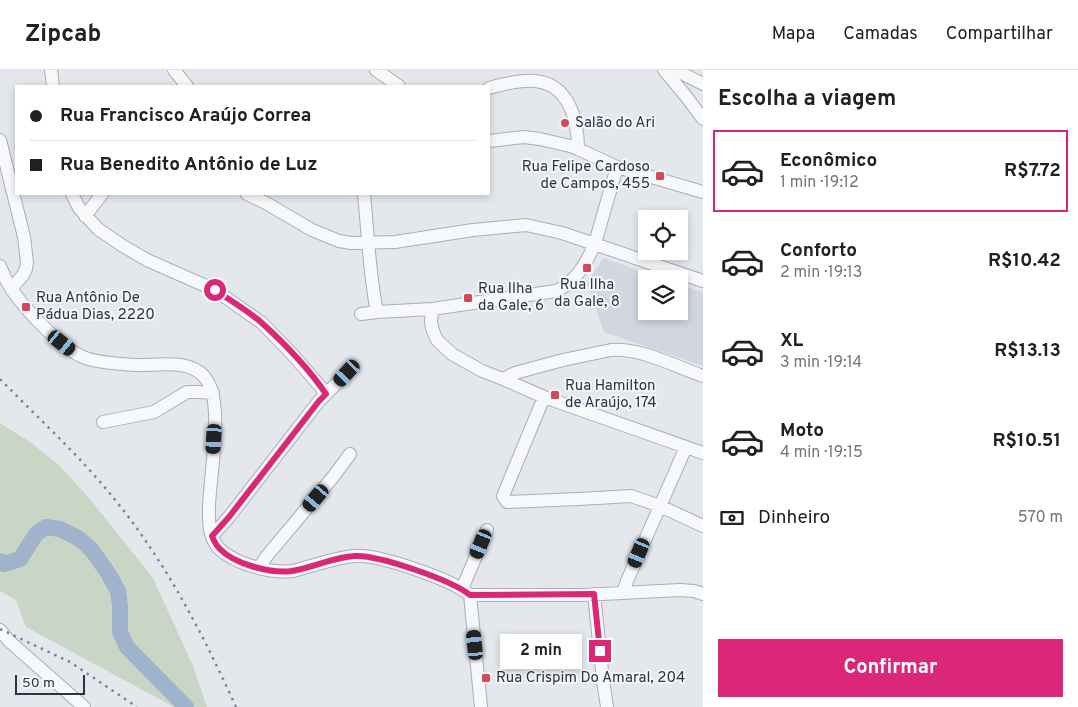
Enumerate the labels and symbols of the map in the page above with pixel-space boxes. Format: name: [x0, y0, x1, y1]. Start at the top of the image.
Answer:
place label: Salão do Ari: [575, 114, 655, 133]
marker: Salão do Ari: [559, 117, 571, 129]
place label: Rua Felipe Cardoso de Campos, 455: [522, 158, 650, 194]
marker: Rua Felipe Cardoso de Campos, 455: [654, 170, 666, 182]
marker: Rua Ilha da Gale, 8: [581, 262, 593, 274]
place label: Rua Ilha da Gale, 8: [554, 276, 620, 312]
route start: [204, 279, 226, 301]
place label: Rua Ilha da Gale, 6: [478, 280, 544, 316]
place label: Rua Antônio De Pádua Dias, 2220: [36, 289, 155, 325]
marker: Rua Ilha da Gale, 6: [462, 292, 474, 304]
marker: Rua Antônio De Pádua Dias, 2220: [20, 301, 32, 313]
car: [45, 328, 78, 358]
car: [331, 357, 362, 389]
place label: Rua Hamilton de Araújo, 174: [565, 377, 656, 413]
marker: Rua Hamilton de Araújo, 174: [549, 389, 561, 401]
car: [205, 424, 222, 454]
car: [300, 482, 331, 514]
car: [468, 527, 493, 561]
car: [626, 536, 651, 570]
car: [465, 629, 484, 661]
callout: 2 min: [500, 634, 582, 668]
route end: [589, 640, 611, 662]
place label: Rua Crispim Do Amaral, 204: [496, 669, 685, 688]
scale bar: [15, 672, 85, 695]
marker: Rua Crispim Do Amaral, 204: [480, 672, 492, 684]

